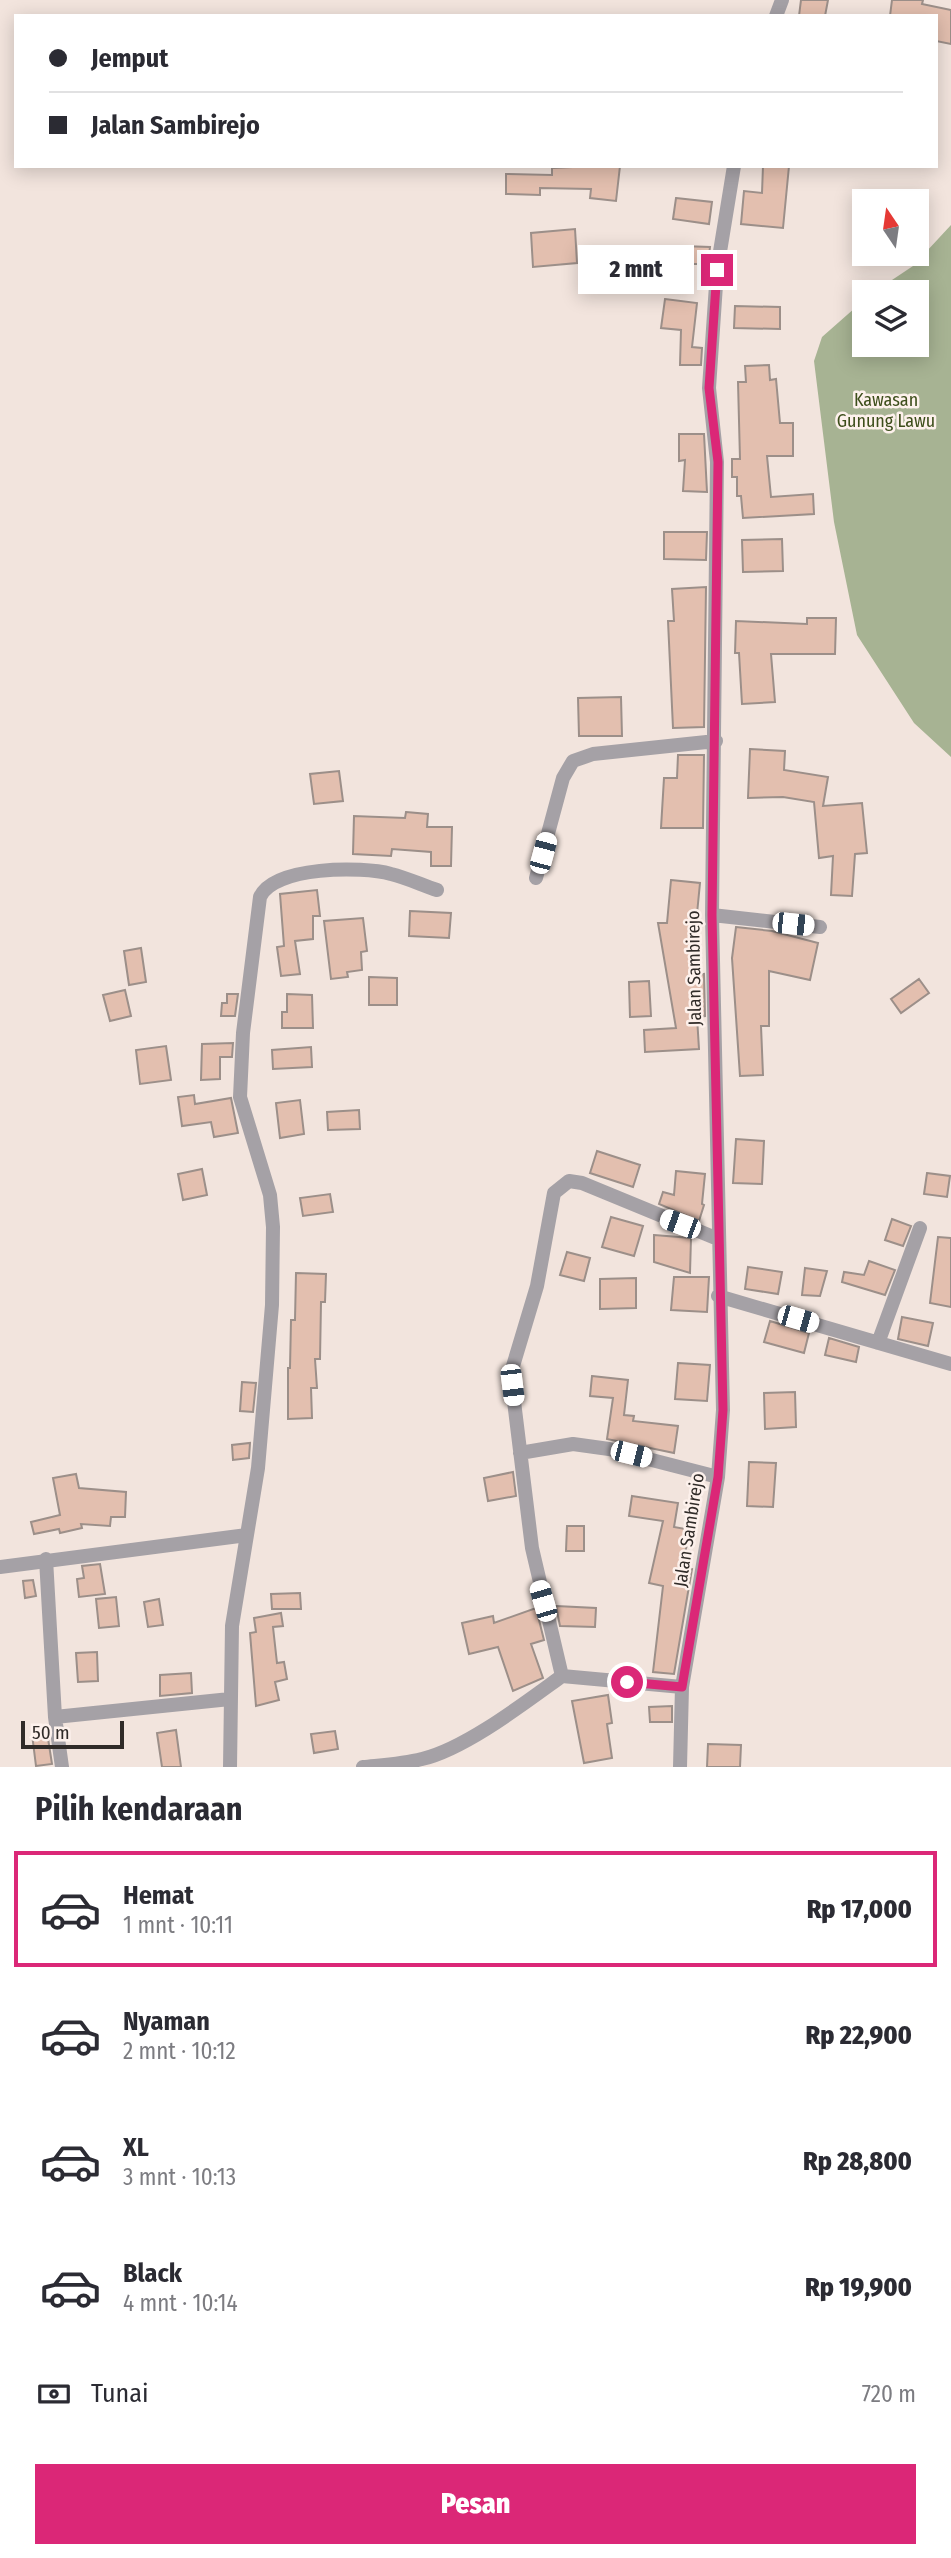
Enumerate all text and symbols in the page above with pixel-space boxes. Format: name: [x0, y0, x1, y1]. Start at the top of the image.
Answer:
text: Jemput: [91, 43, 168, 74]
text: Jalan Sambirejo: [91, 110, 260, 141]
north arrow: [852, 189, 929, 266]
map controls: [852, 189, 929, 357]
callout: 2 mnt: [577, 246, 692, 294]
route end: [701, 254, 733, 286]
text: 2 mnt: [609, 255, 663, 283]
button: layers: [852, 280, 929, 357]
park label: Kawasan Gunung Lawu: [837, 389, 935, 432]
car: [528, 830, 559, 876]
street label: Jalan Sambirejo: [682, 910, 706, 1026]
car: [772, 911, 815, 937]
car: [657, 1207, 704, 1241]
car: [775, 1303, 822, 1335]
car: [500, 1363, 525, 1407]
car: [609, 1439, 654, 1469]
street label: Jalan Sambirejo: [669, 1471, 709, 1589]
car: [528, 1578, 559, 1624]
route start: [611, 1666, 643, 1698]
scale bar: [21, 1718, 124, 1750]
text: 50 m: [32, 1721, 70, 1744]
text: Pilih kendaraan: [35, 1790, 243, 1828]
icon: car: [39, 1878, 102, 1941]
text: Hemat: [123, 1880, 194, 1911]
text: Rp 17,000: [807, 1894, 912, 1925]
text: 1 mnt · 10:11: [123, 1911, 233, 1939]
icon: car: [39, 2004, 102, 2067]
text: Nyaman: [123, 2006, 210, 2037]
text: Rp 22,900: [806, 2020, 912, 2051]
text: 2 mnt · 10:12: [123, 2037, 236, 2065]
icon: car: [39, 2130, 102, 2193]
text: XL: [123, 2132, 149, 2163]
text: Rp 28,800: [803, 2146, 912, 2177]
text: 3 mnt · 10:13: [123, 2163, 236, 2191]
icon: car: [39, 2256, 102, 2319]
text: Black: [123, 2258, 182, 2289]
text: Rp 19,900: [805, 2272, 912, 2303]
text: 4 mnt · 10:14: [123, 2289, 238, 2317]
icon: cash: [35, 2375, 73, 2413]
text: Tunai: [91, 2378, 149, 2409]
text: 720 m: [862, 2380, 916, 2408]
button: Pesan: [35, 2464, 916, 2544]

